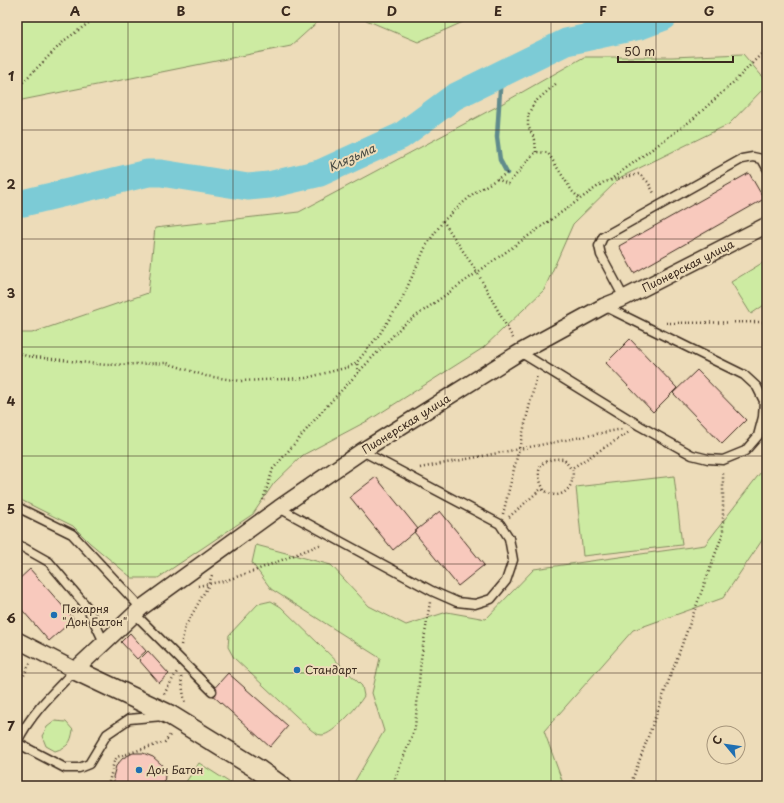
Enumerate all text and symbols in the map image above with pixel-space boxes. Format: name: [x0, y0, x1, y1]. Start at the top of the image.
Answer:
text: A: [70, 1, 80, 20]
text: B: [177, 1, 186, 20]
text: C: [281, 1, 291, 20]
text: D: [387, 1, 397, 20]
text: E: [494, 1, 502, 20]
text: F: [599, 1, 607, 20]
text: G: [704, 1, 714, 20]
scale bar: [618, 38, 733, 64]
text: 50 m: [624, 42, 655, 60]
text: 1: [8, 66, 14, 85]
water label: Клязьма: [325, 139, 379, 175]
text: 2: [6, 174, 16, 193]
street label: Пионерская улица: [639, 235, 737, 296]
text: 3: [7, 283, 16, 302]
street label: Пионерская улица: [358, 390, 453, 458]
text: 4: [7, 391, 16, 410]
text: 5: [7, 499, 15, 518]
place label: Пекарня "Дон Батон": [62, 600, 127, 630]
text: 6: [6, 608, 16, 627]
marker: Пекарня "Дон Батон": [49, 610, 59, 620]
place label: Стандарт: [305, 661, 358, 678]
marker: Стандарт: [292, 665, 302, 675]
text: 7: [7, 716, 15, 735]
north arrow: [706, 725, 746, 765]
text: С: [707, 732, 726, 748]
place label: Дон Батон: [146, 761, 203, 778]
marker: Дон Батон: [134, 765, 144, 775]

